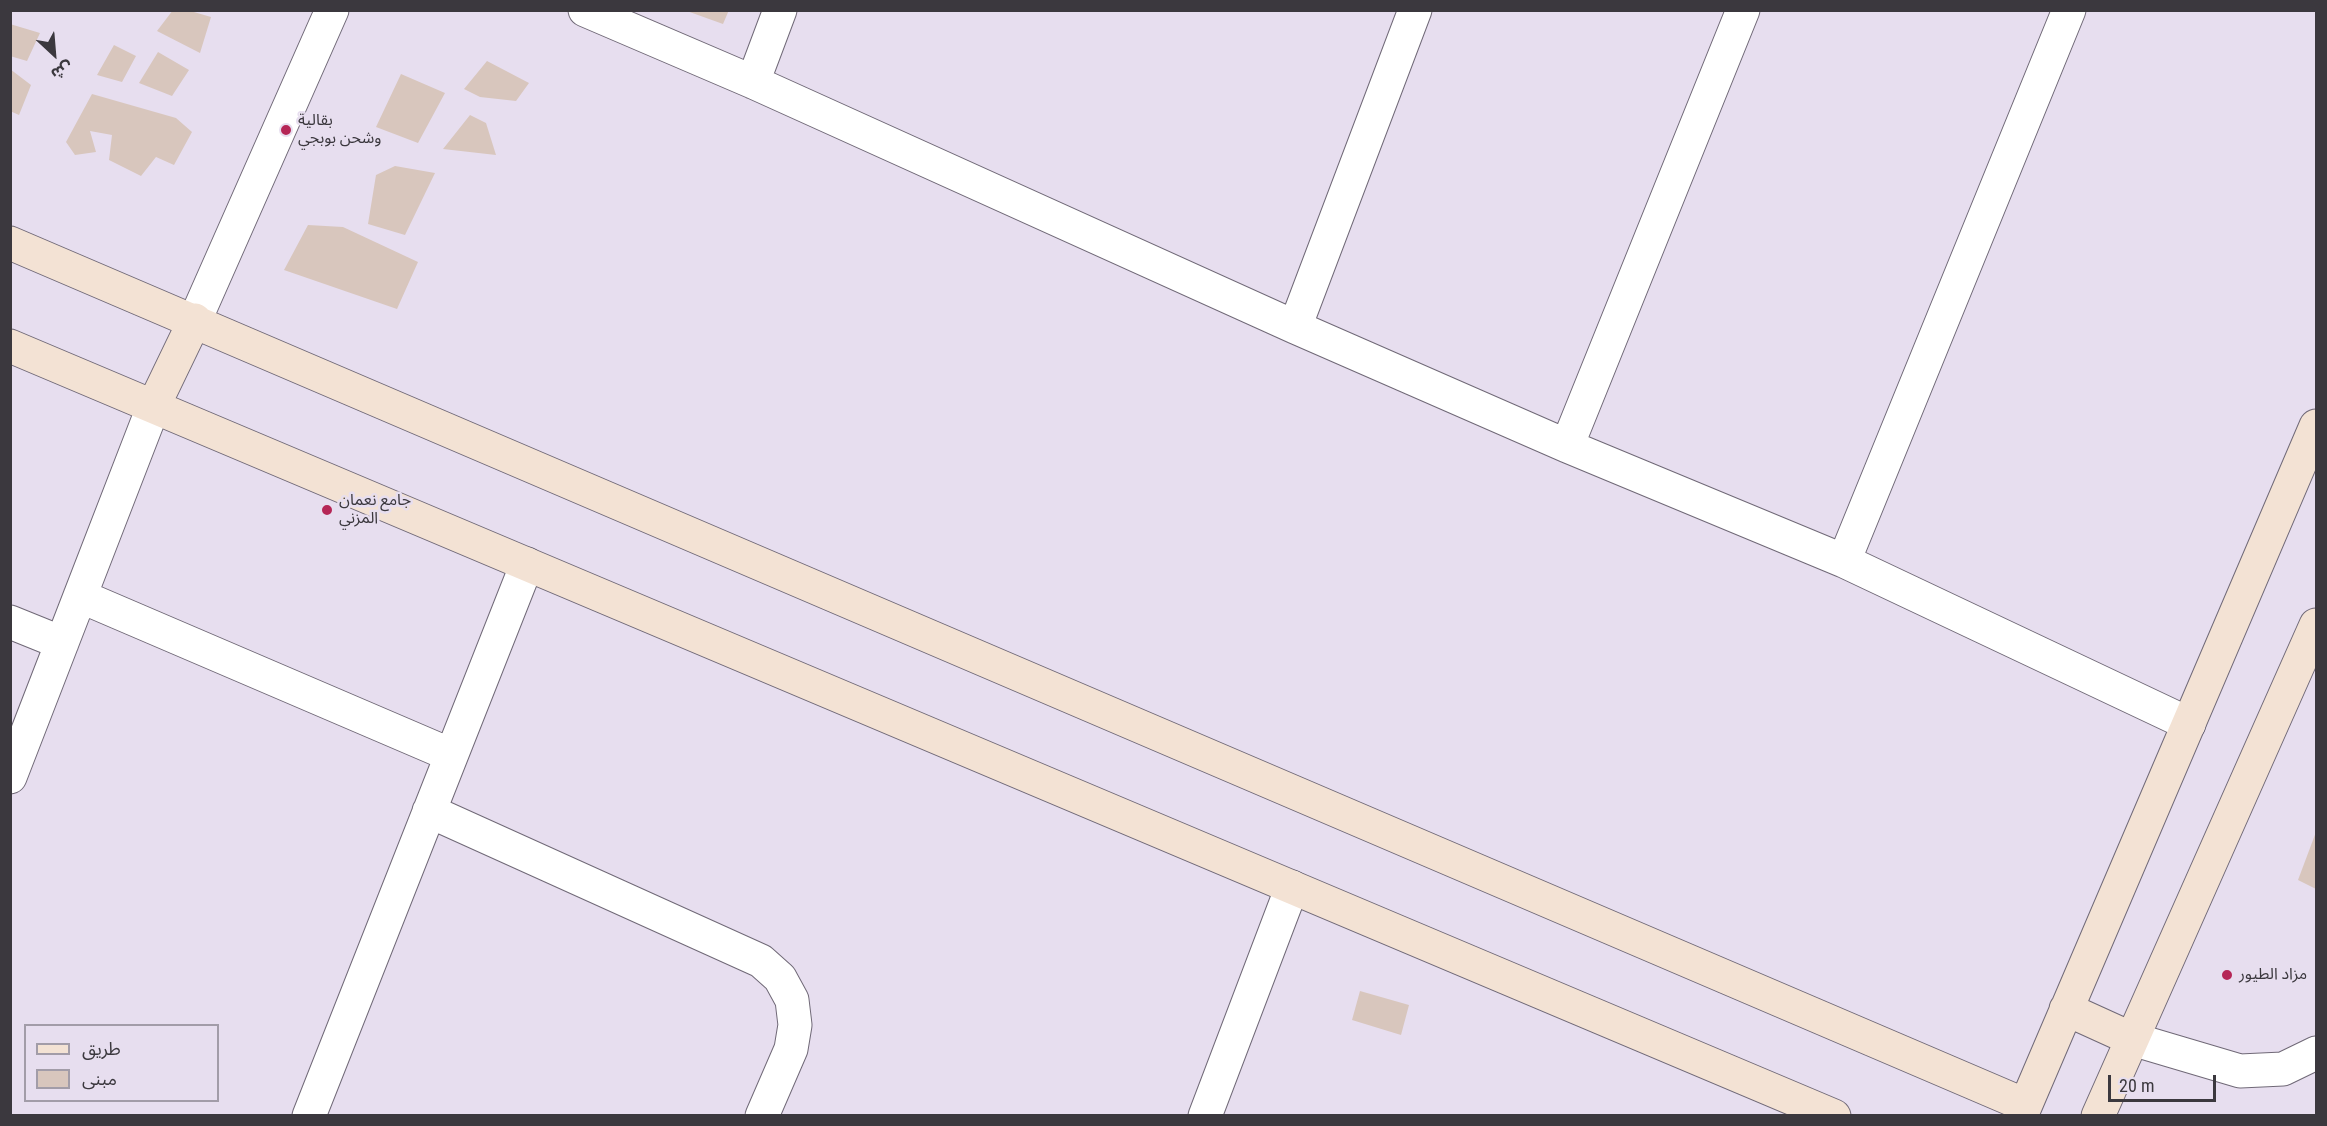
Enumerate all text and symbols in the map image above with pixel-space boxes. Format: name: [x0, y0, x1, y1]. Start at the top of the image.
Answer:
north arrow: [24, 24, 84, 84]
text: ش: [48, 57, 76, 84]
place label: بقالية وشحن بوبجي: [298, 111, 381, 149]
marker: بقالية وشحن بوبجي: [279, 123, 293, 137]
place label: جامع نعمان المزني: [339, 491, 411, 529]
marker: جامع نعمان المزني: [320, 503, 334, 517]
place label: مزاد الطيور: [2239, 965, 2307, 985]
marker: مزاد الطيور: [2220, 968, 2234, 982]
legend: [24, 1024, 219, 1102]
text: طريق: [82, 1038, 121, 1059]
scale bar: [2111, 1063, 2219, 1101]
text: مبنى: [82, 1068, 117, 1089]
text: 20 m: [2119, 1075, 2154, 1096]

